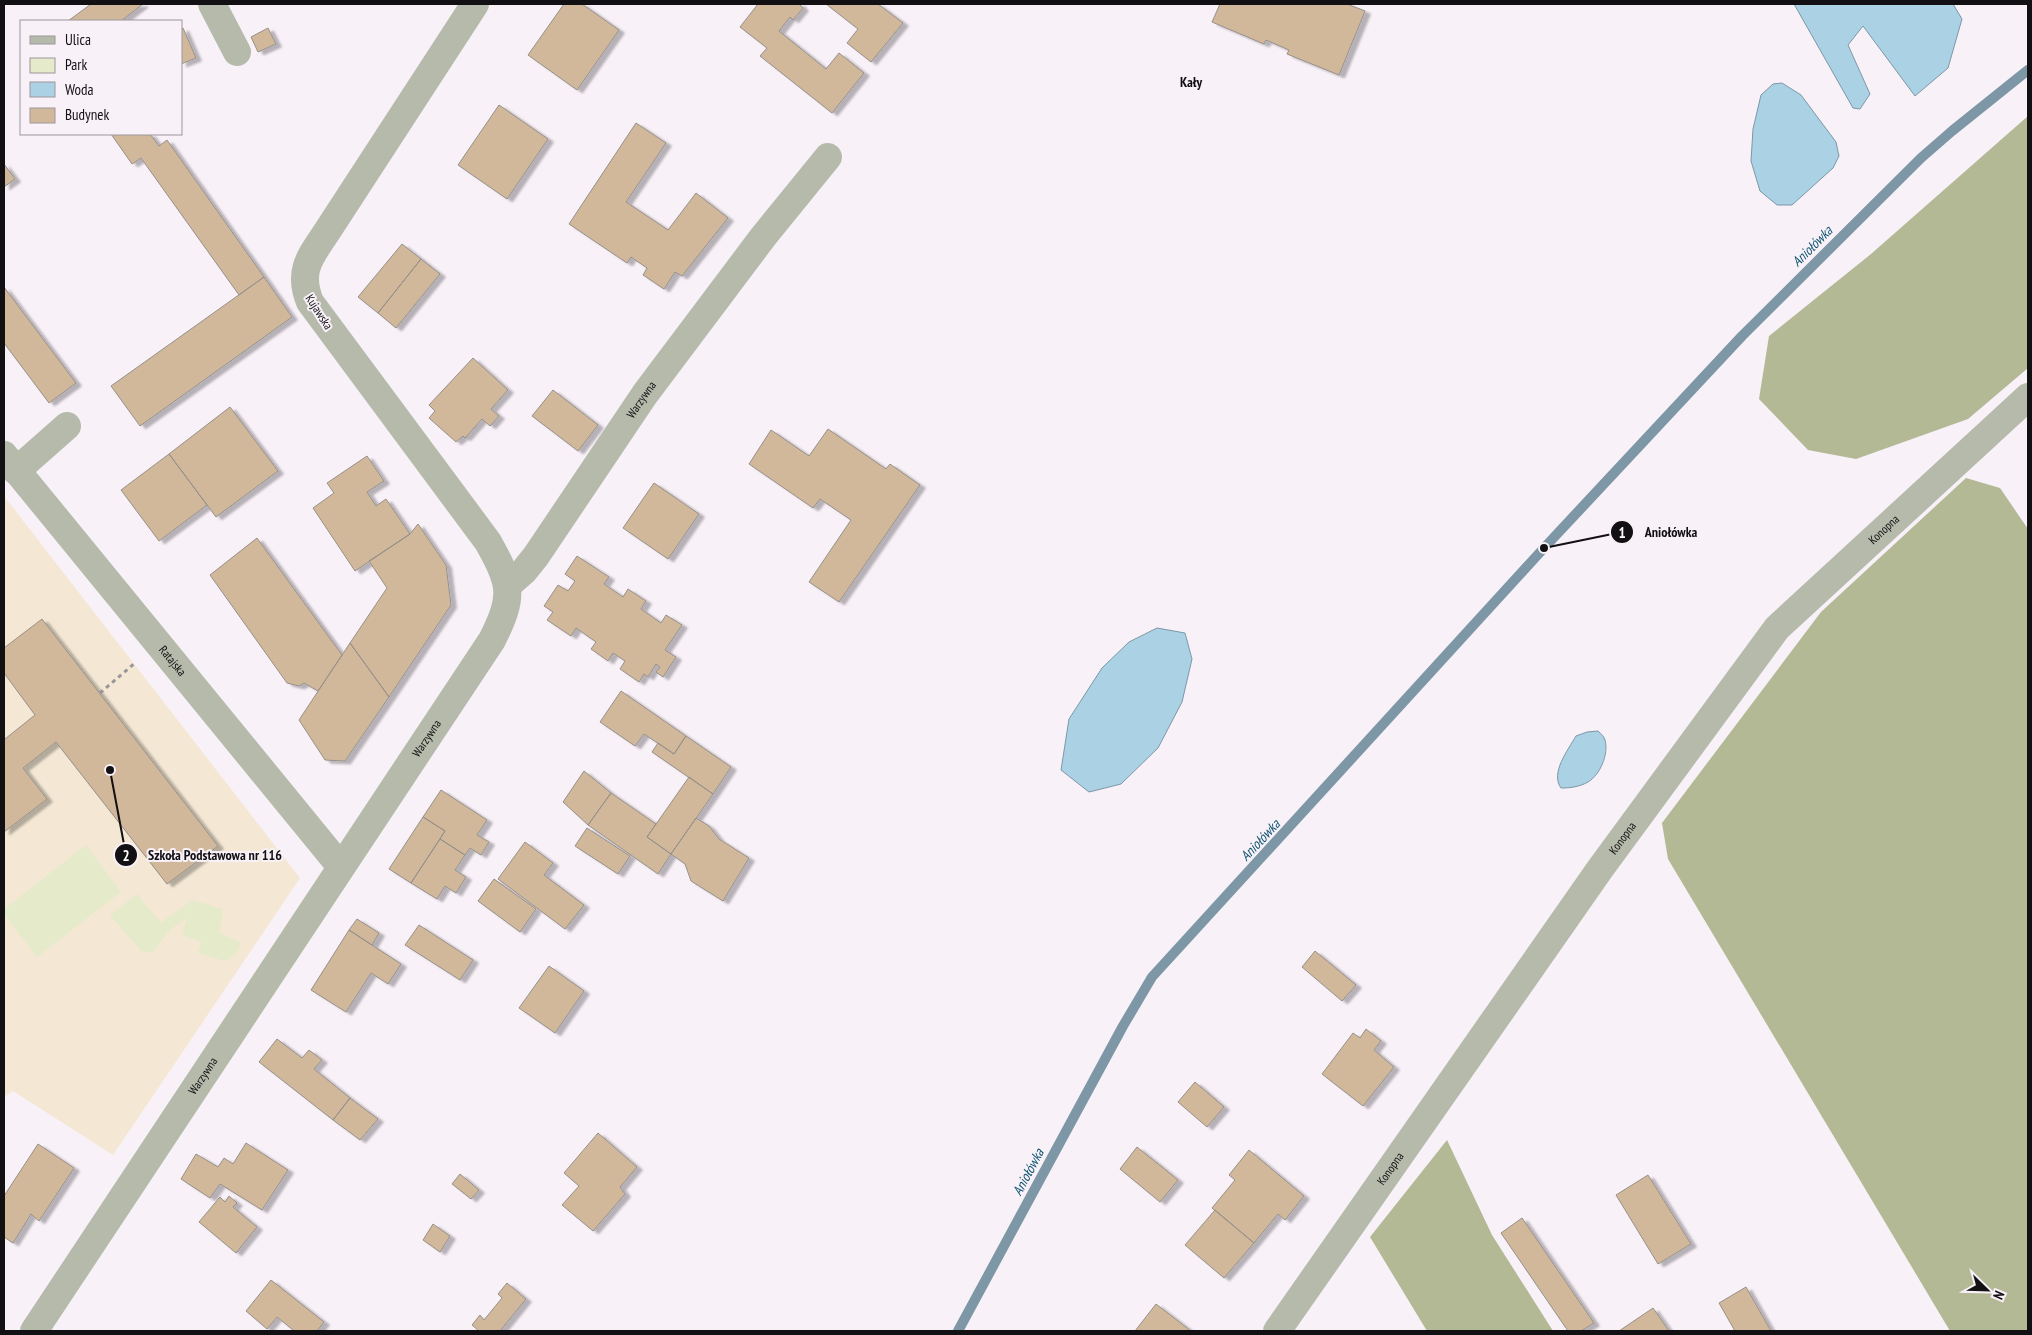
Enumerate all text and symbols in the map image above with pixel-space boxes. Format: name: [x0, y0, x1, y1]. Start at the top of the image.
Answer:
legend: [20, 20, 182, 135]
text: Ulica: [65, 30, 91, 49]
text: Park: [65, 55, 87, 74]
district label: Kały: [1180, 73, 1202, 91]
text: Woda: [65, 80, 94, 99]
text: Budynek: [65, 105, 109, 124]
water label: Aniołówka: [1788, 221, 1837, 270]
street label: Kujawska: [303, 291, 336, 332]
street label: Warzywna: [623, 378, 659, 421]
street label: Konopna: [1865, 511, 1902, 547]
callout: Aniołówka: [1610, 518, 1707, 547]
text: 1: [1618, 523, 1626, 542]
text: Aniołówka: [1644, 523, 1697, 541]
street label: Ratajska: [156, 642, 190, 679]
street label: Warzywna: [409, 716, 444, 760]
water label: Aniołówka: [1236, 814, 1285, 865]
street label: Konopna: [1605, 819, 1639, 857]
callout: Szkoła Podstawowa nr 116: [113, 841, 292, 870]
text: 2: [122, 846, 130, 865]
text: Szkoła Podstawowa nr 116: [148, 846, 282, 864]
street label: Warzywna: [185, 1054, 221, 1097]
water label: Aniołówka: [1008, 1144, 1048, 1198]
street label: Konopna: [1373, 1149, 1407, 1188]
north arrow: [1962, 1265, 2012, 1315]
text: N: [1989, 1288, 2009, 1302]

